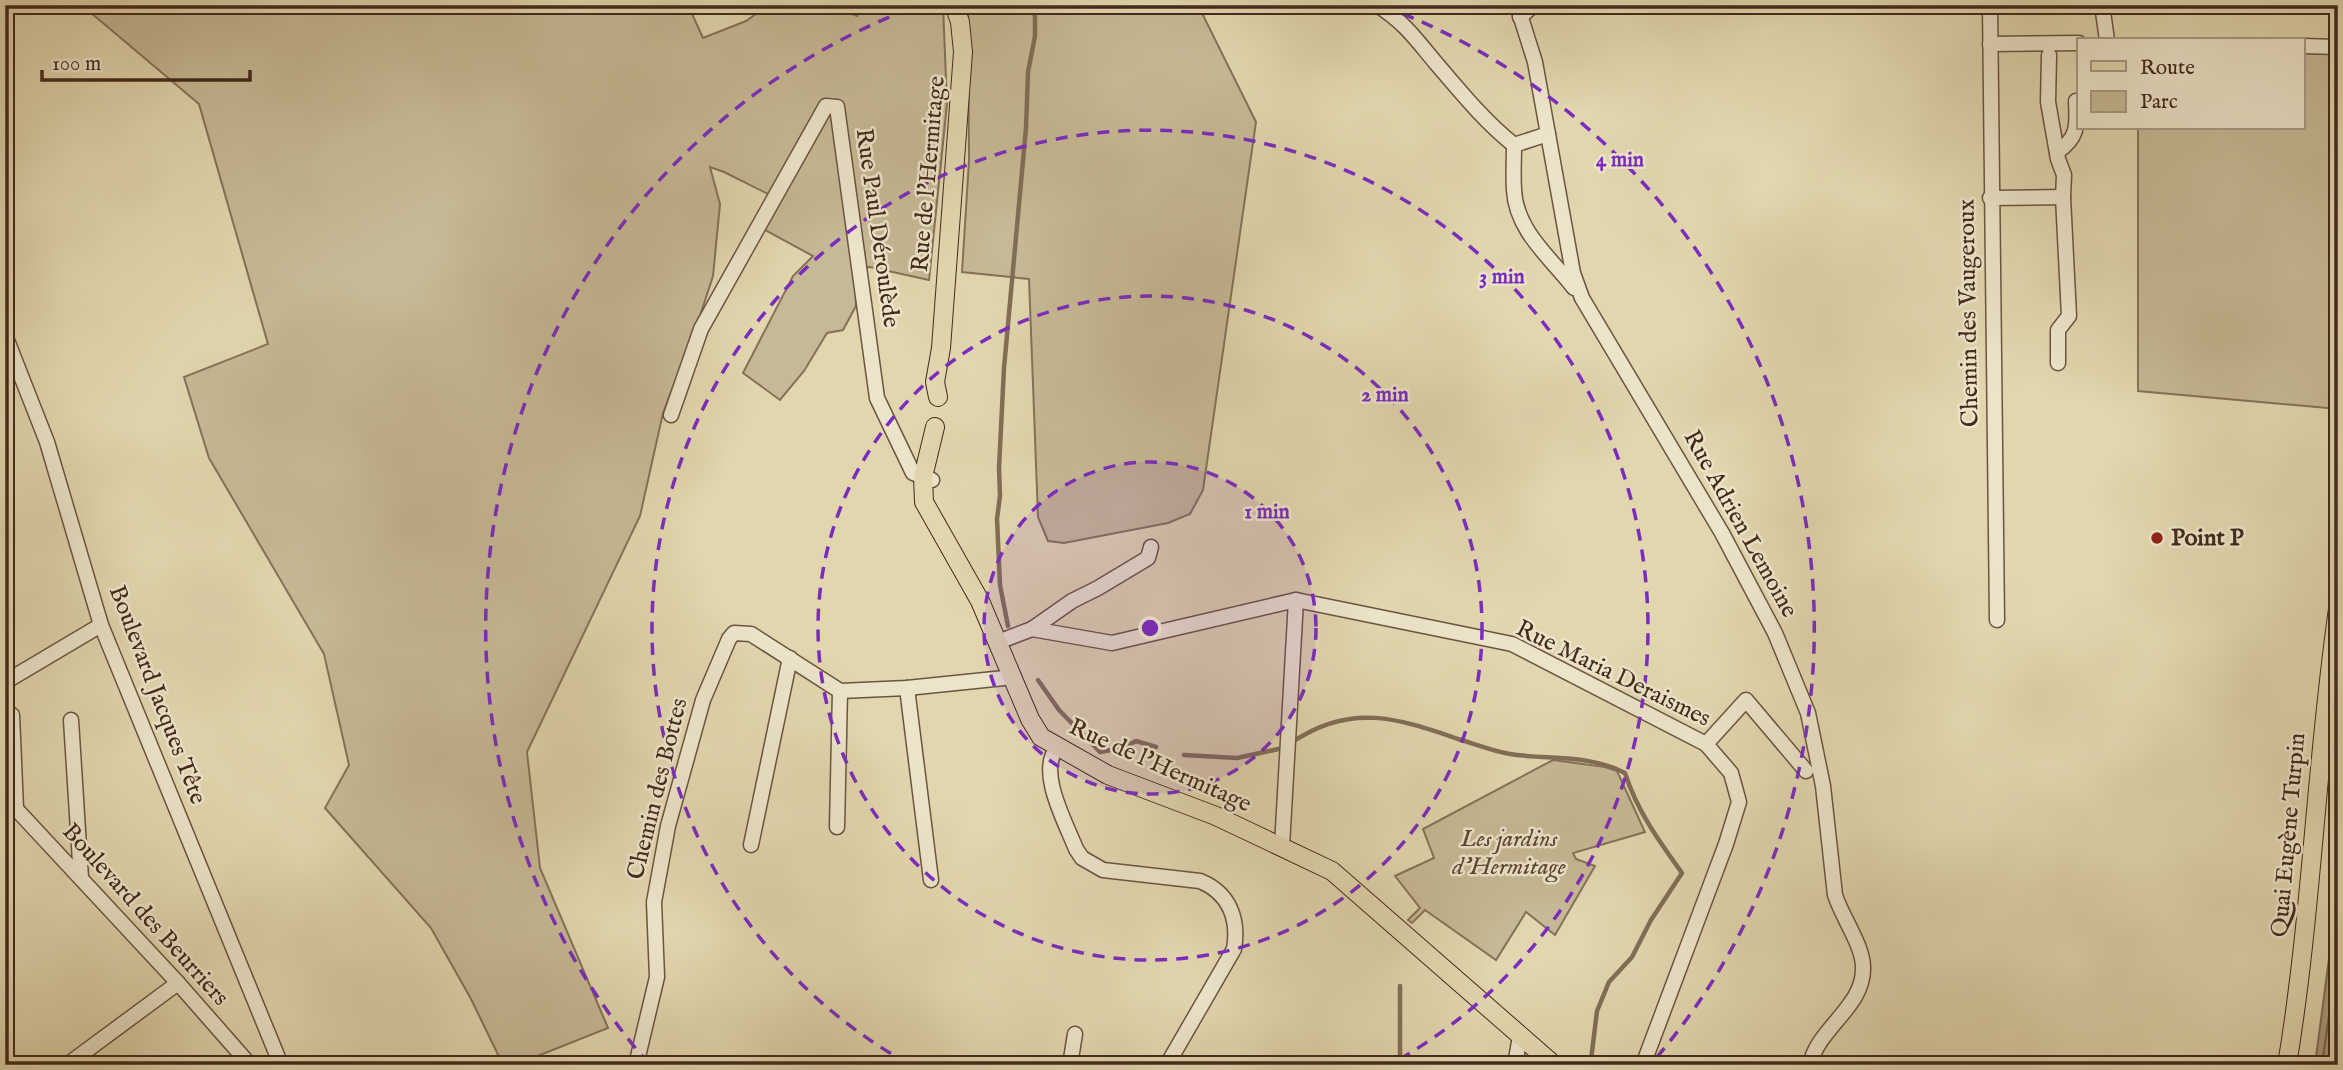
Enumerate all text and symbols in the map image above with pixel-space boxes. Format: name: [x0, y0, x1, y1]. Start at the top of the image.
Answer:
scale bar: [42, 38, 250, 82]
legend: [2077, 38, 2304, 130]
text: 100 m: [52, 51, 101, 78]
text: Route: [2140, 55, 2195, 82]
street label: Rue de l'Hermitage: [905, 75, 953, 273]
text: Parc: [2140, 89, 2178, 116]
street label: Rue Paul Déroulède: [848, 126, 906, 330]
text: 4 min: [1596, 147, 1644, 174]
street label: Chemin des Vaugeroux: [1952, 198, 1986, 427]
text: 3 min: [1479, 264, 1525, 291]
text: 2 min: [1361, 382, 1409, 409]
street label: Rue Adrien Lemoine: [1676, 425, 1804, 623]
text: 1 min: [1244, 499, 1290, 526]
place label: Point P: [2171, 523, 2244, 554]
marker: Point P: [2149, 530, 2165, 546]
street label: Boulevard Jacques Tête: [101, 581, 213, 809]
street label: Rue Maria Deraismes: [1511, 613, 1715, 735]
centre of rings: [1138, 616, 1162, 640]
street label: Chemin des Bottes: [620, 695, 696, 883]
street label: Rue de l'Hermitage: [1064, 712, 1256, 820]
street label: Quai Eugène Turpin: [2265, 731, 2313, 938]
street label: Boulevard des Beurriers: [55, 817, 235, 1013]
park label: Les jardins d'Hermitage: [1451, 824, 1566, 883]

